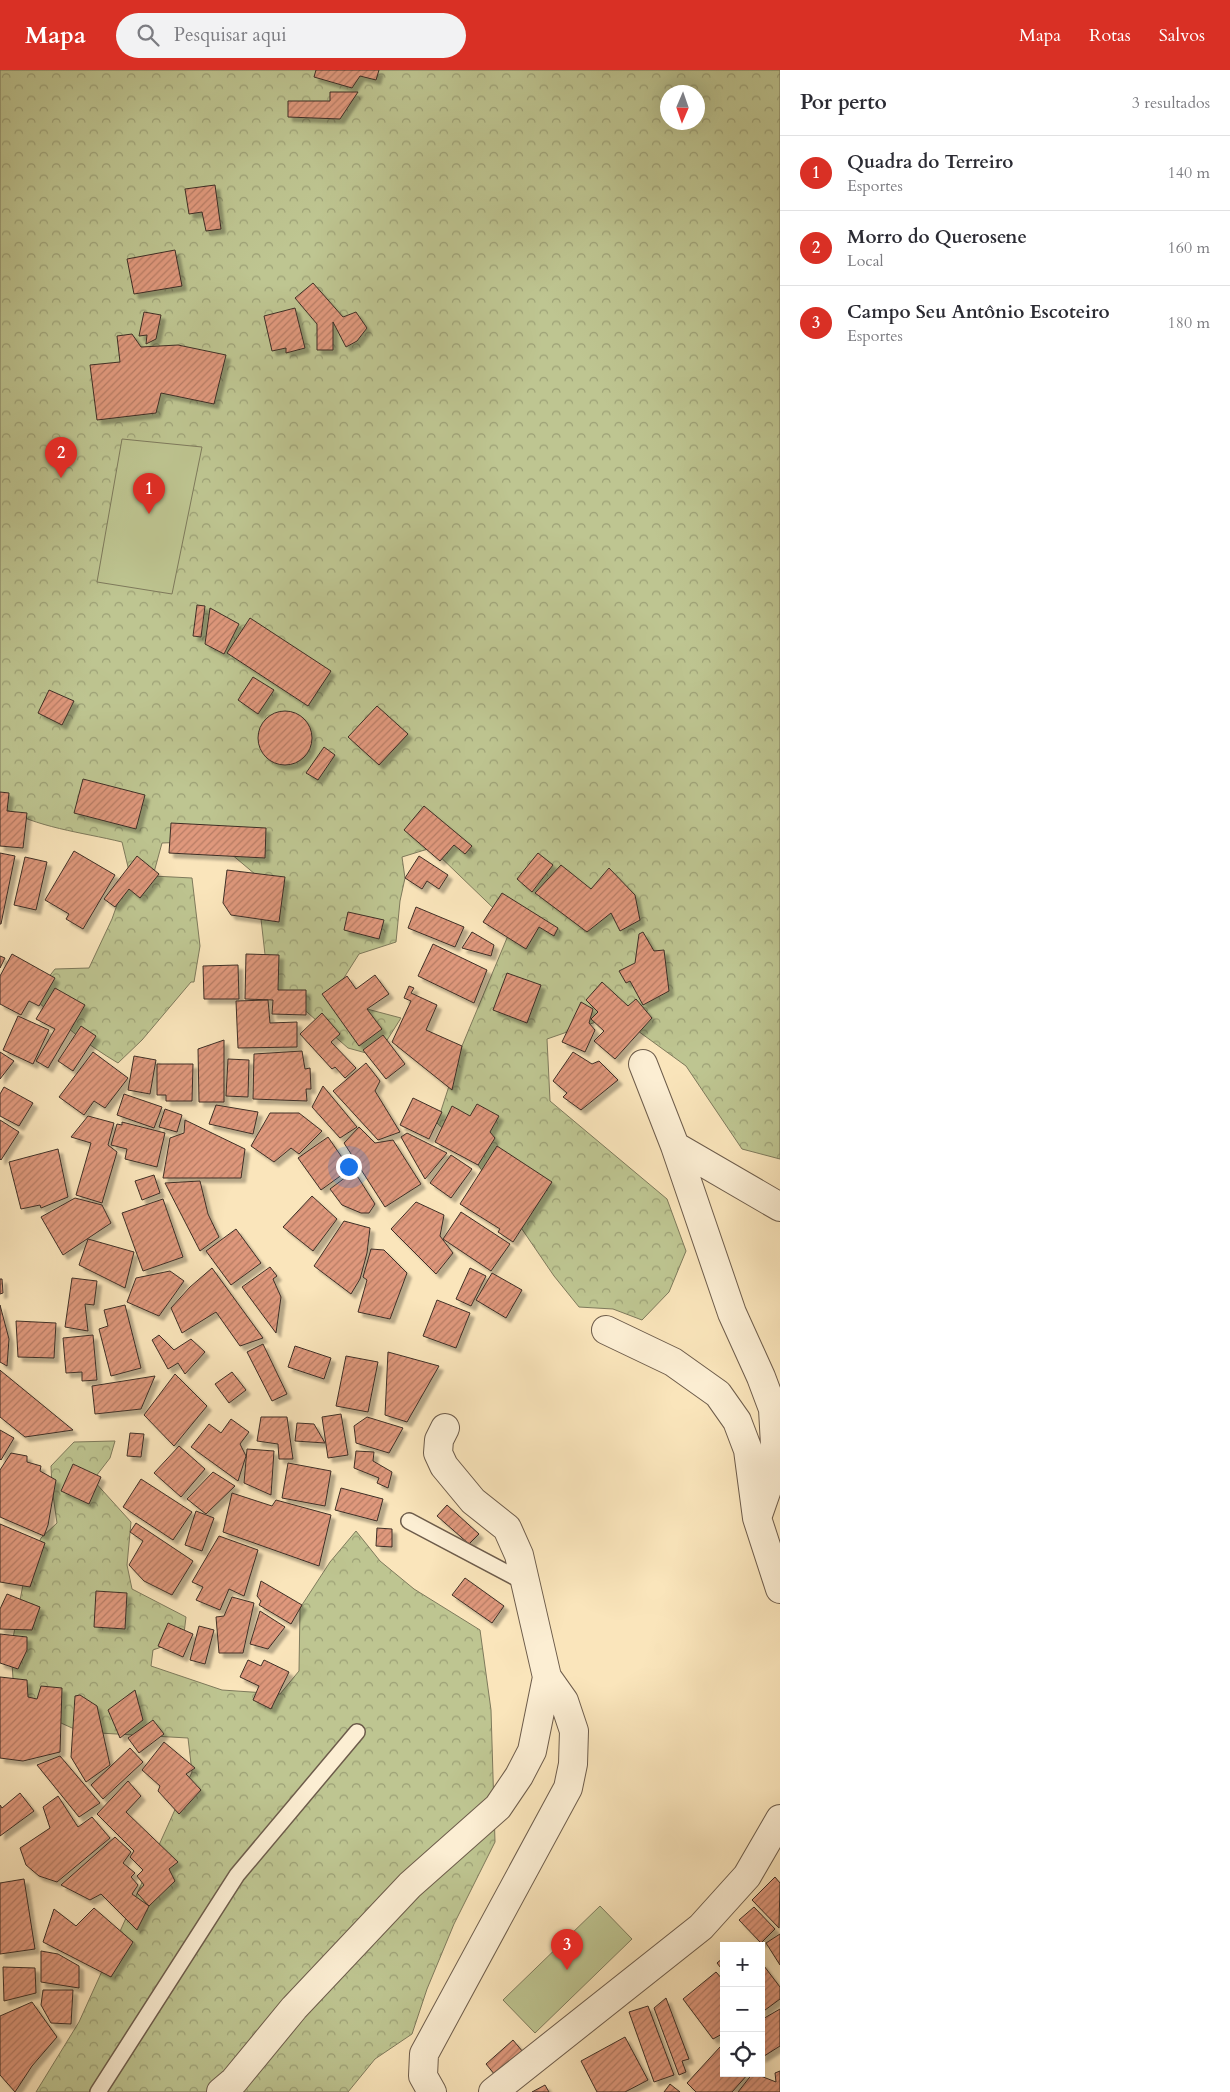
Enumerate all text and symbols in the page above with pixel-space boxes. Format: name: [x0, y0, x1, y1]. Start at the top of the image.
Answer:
search box: [116, 13, 466, 58]
text: Mapa: [25, 19, 86, 52]
icon: search: [134, 21, 162, 49]
text: Pesquisar aqui: [174, 22, 287, 48]
text: Mapa: [1019, 23, 1061, 48]
text: Rotas: [1089, 23, 1131, 48]
text: Salvos: [1159, 23, 1205, 48]
north arrow: [660, 85, 705, 130]
text: Por perto: [800, 88, 887, 117]
text: 3 resultados: [1132, 92, 1210, 114]
text: Quadra do Terreiro: [847, 149, 1013, 175]
text: 1: [812, 162, 820, 184]
text: 140 m: [1168, 162, 1210, 184]
text: Esportes: [847, 175, 903, 197]
text: Morro do Querosene: [847, 224, 1027, 250]
text: 2: [812, 237, 820, 259]
text: 160 m: [1168, 237, 1210, 259]
text: Local: [847, 250, 884, 272]
text: Campo Seu Antônio Escoteiro: [847, 299, 1110, 325]
text: 3: [812, 312, 820, 334]
text: 180 m: [1168, 312, 1210, 334]
text: Esportes: [847, 325, 903, 347]
pin: 2: [45, 437, 77, 478]
pin: 1: [133, 473, 165, 514]
your location: [336, 1154, 362, 1180]
pin: 3: [551, 1929, 583, 1970]
map controls: [720, 1942, 765, 2077]
button: +: [720, 1942, 765, 1987]
button: −: [720, 1987, 765, 2032]
button: locate: [720, 2032, 765, 2077]

